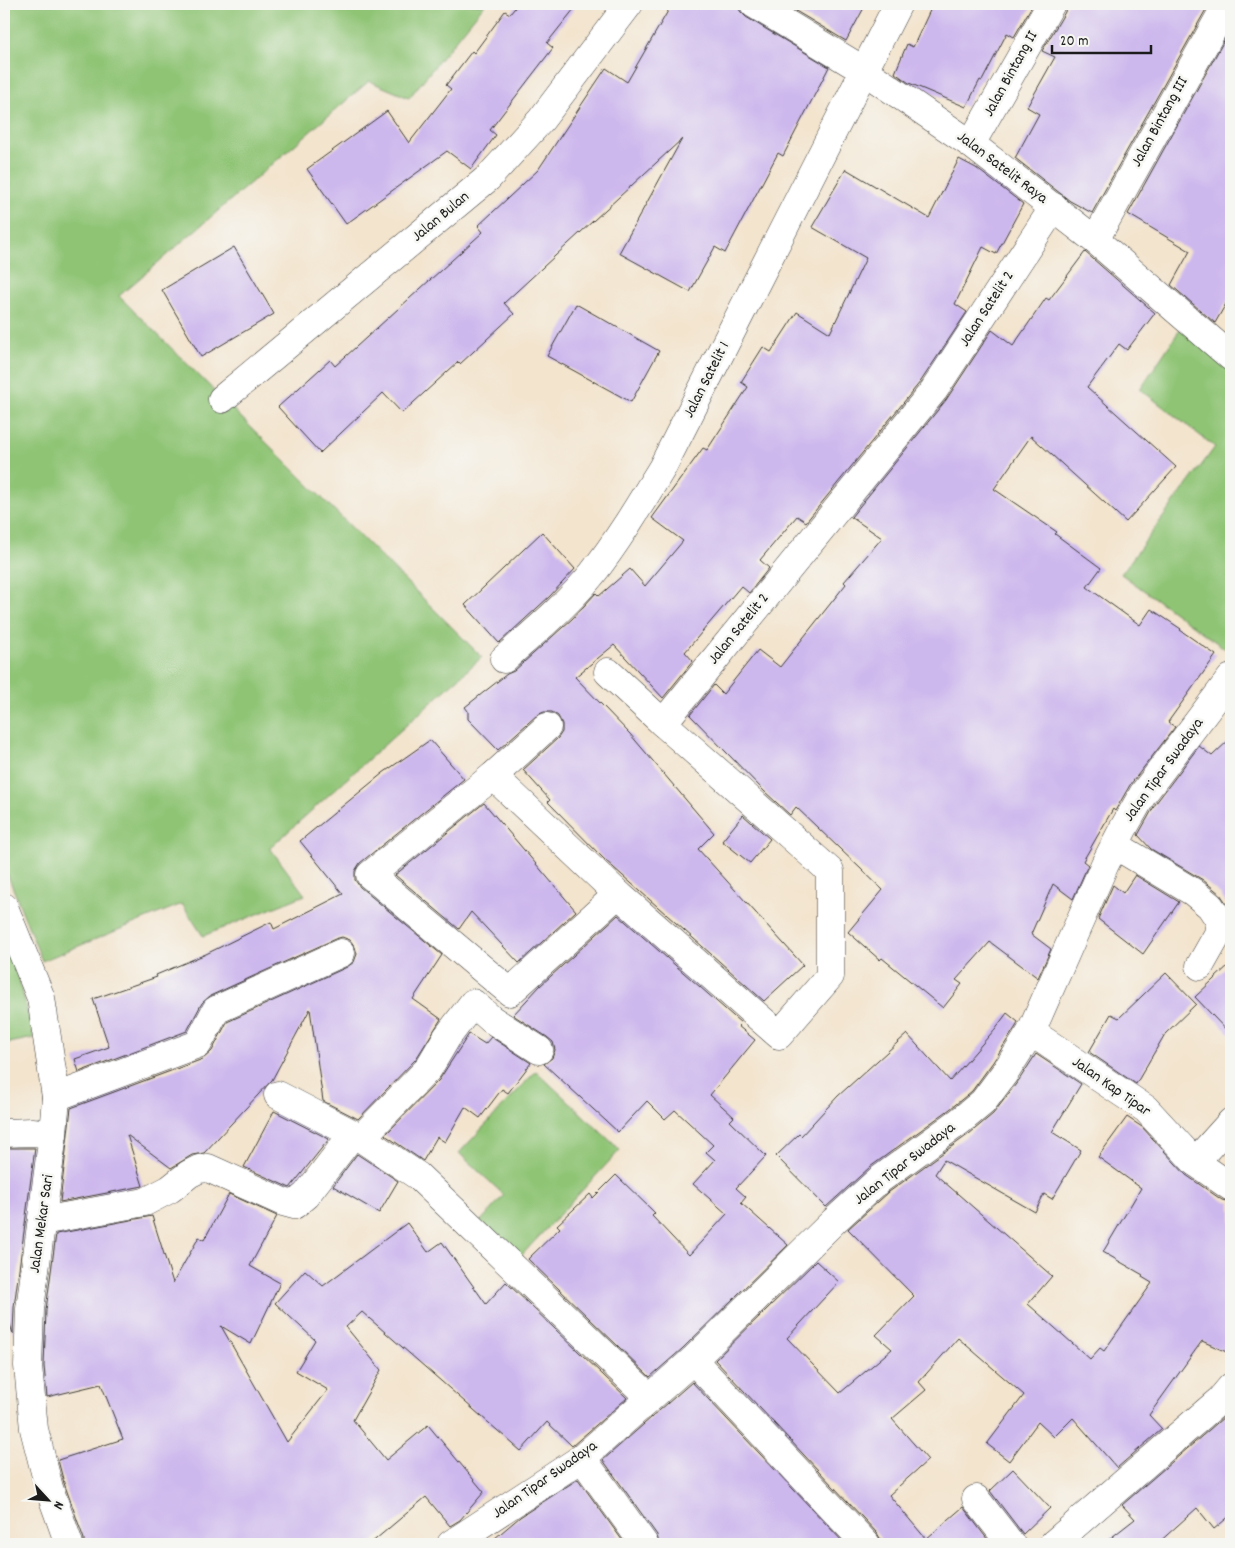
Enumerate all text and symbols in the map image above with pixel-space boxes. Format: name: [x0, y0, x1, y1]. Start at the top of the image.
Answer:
scale bar: [1052, 22, 1151, 54]
street label: Jalan Bintang II: [978, 27, 1044, 121]
text: 20 m: [1060, 31, 1088, 53]
street label: Jalan Bintang III: [1126, 73, 1194, 171]
street label: Jalan Satelit Raya: [952, 126, 1053, 210]
street label: Jalan Bulan: [407, 186, 475, 248]
street label: Jalan Satelit 2: [954, 266, 1020, 352]
street label: Jalan Satelit 1: [678, 338, 736, 422]
street label: Jalan Satelit 2: [703, 588, 775, 670]
street label: Jalan Tipar Swadaya: [1118, 713, 1210, 827]
street label: Jalan Kap Tipar: [1067, 1051, 1155, 1123]
street label: Jalan Tipar Swadaya: [849, 1117, 961, 1211]
street label: Jalan Mekar Sari: [24, 1173, 60, 1275]
street label: Jalan Tipar Swadaya: [488, 1435, 603, 1525]
north arrow: [22, 1476, 72, 1526]
text: N: [47, 1497, 68, 1512]

